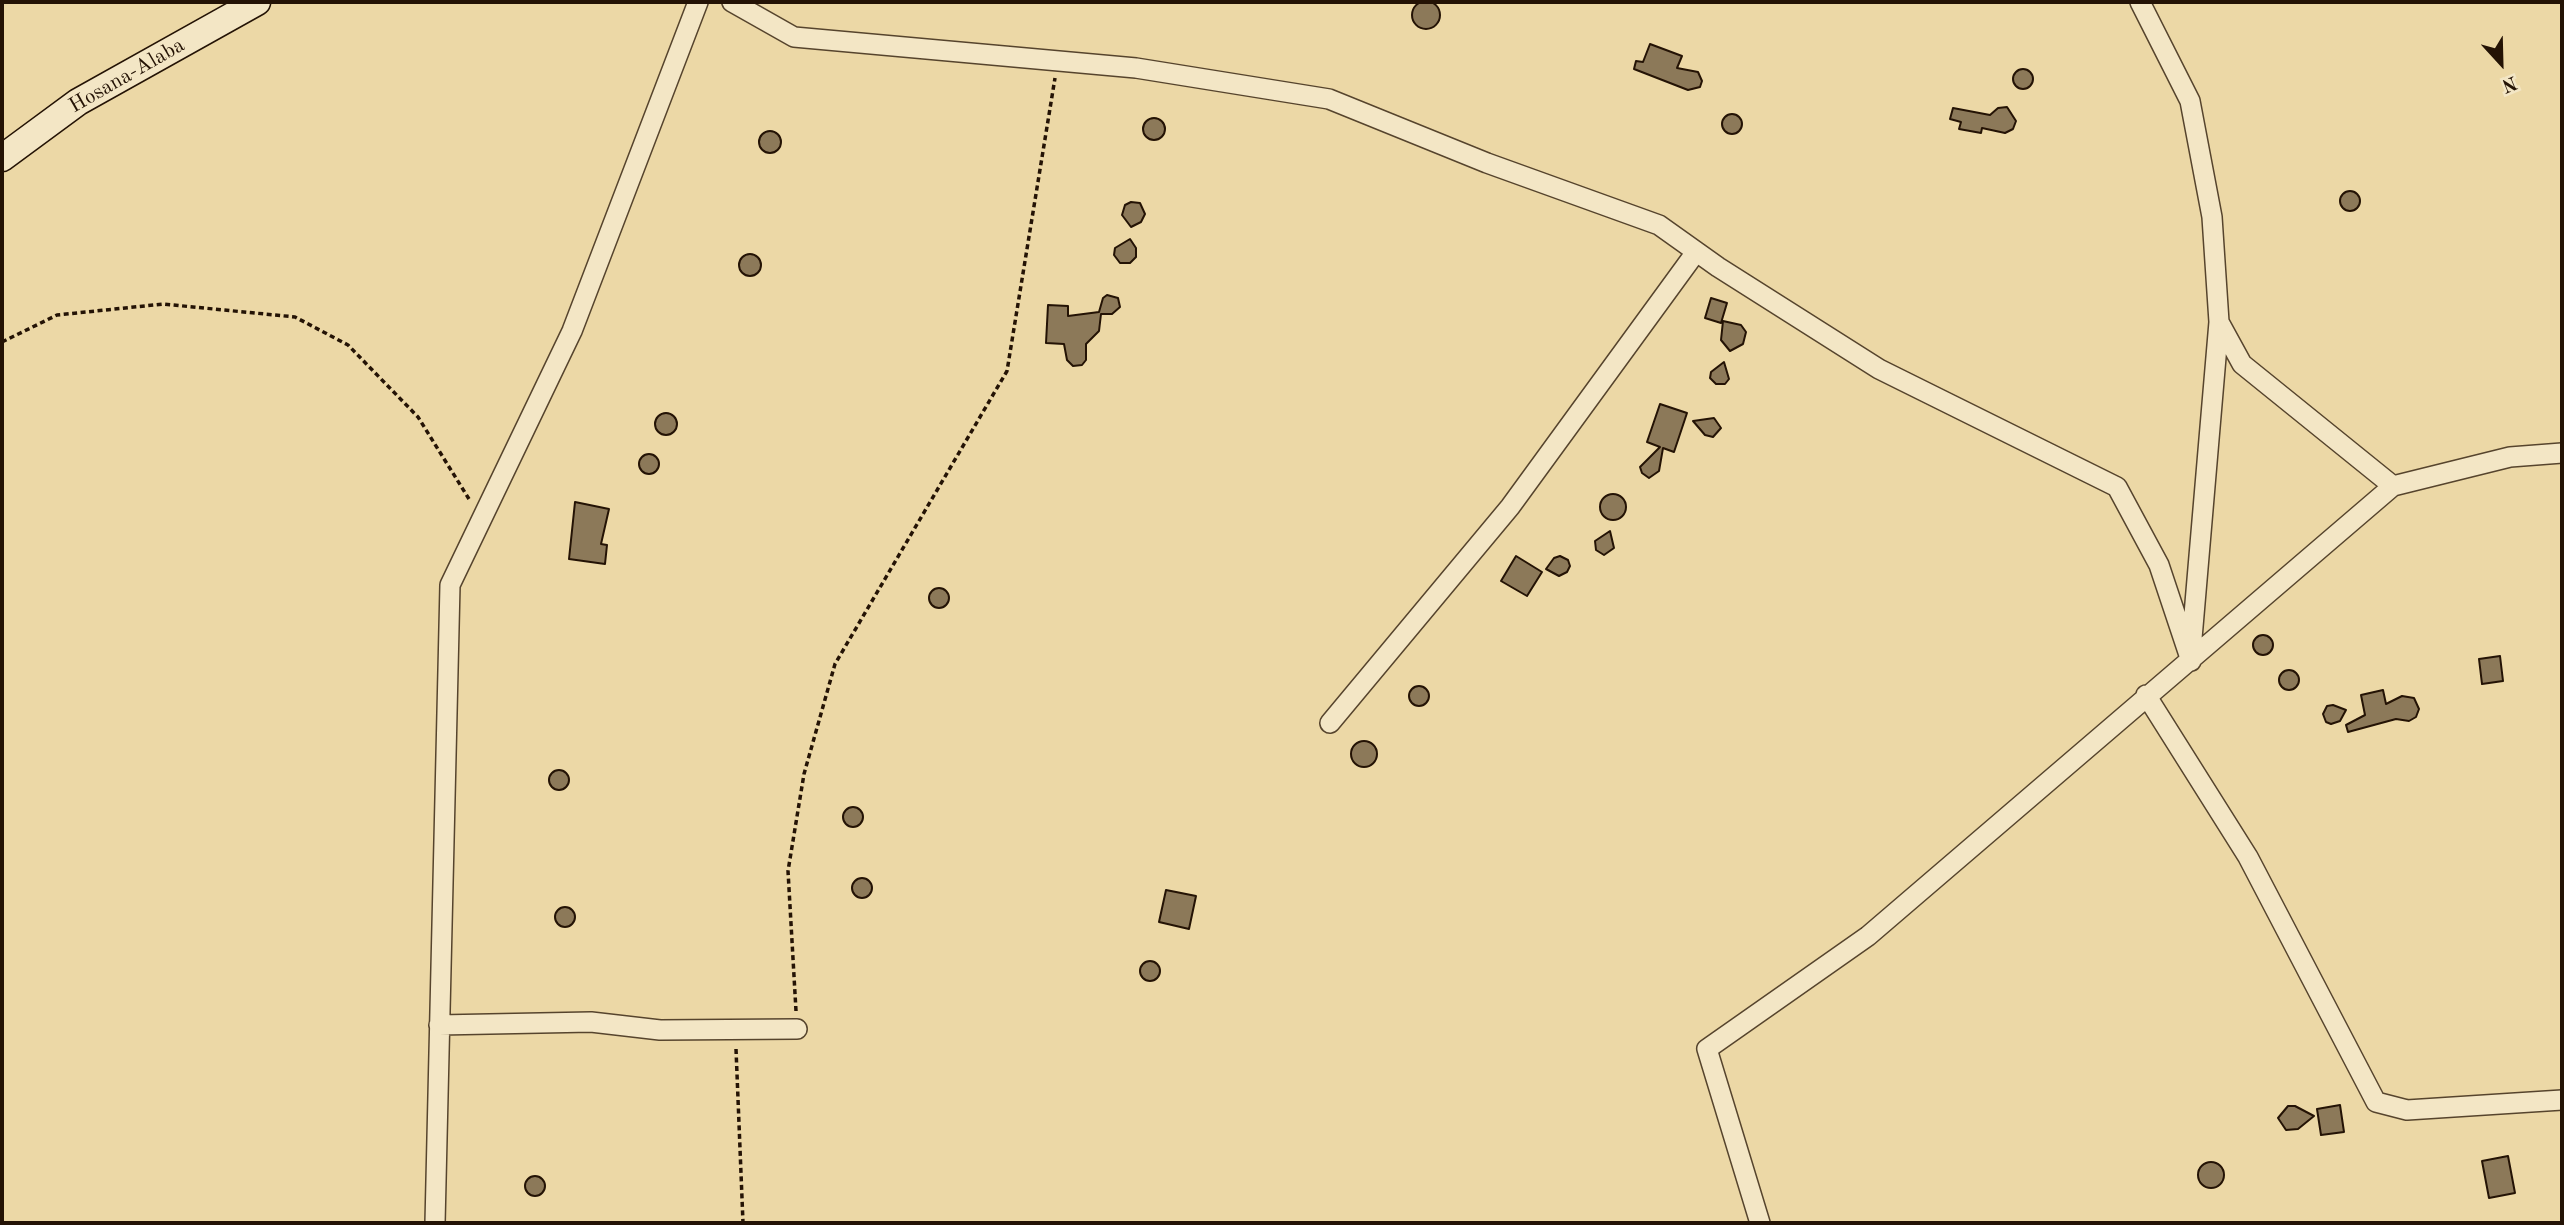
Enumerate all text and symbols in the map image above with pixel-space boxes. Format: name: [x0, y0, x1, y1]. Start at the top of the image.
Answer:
north arrow: [2466, 28, 2536, 98]
street label: Hosana-Alaba: [65, 33, 189, 119]
text: N: [2499, 71, 2519, 94]

